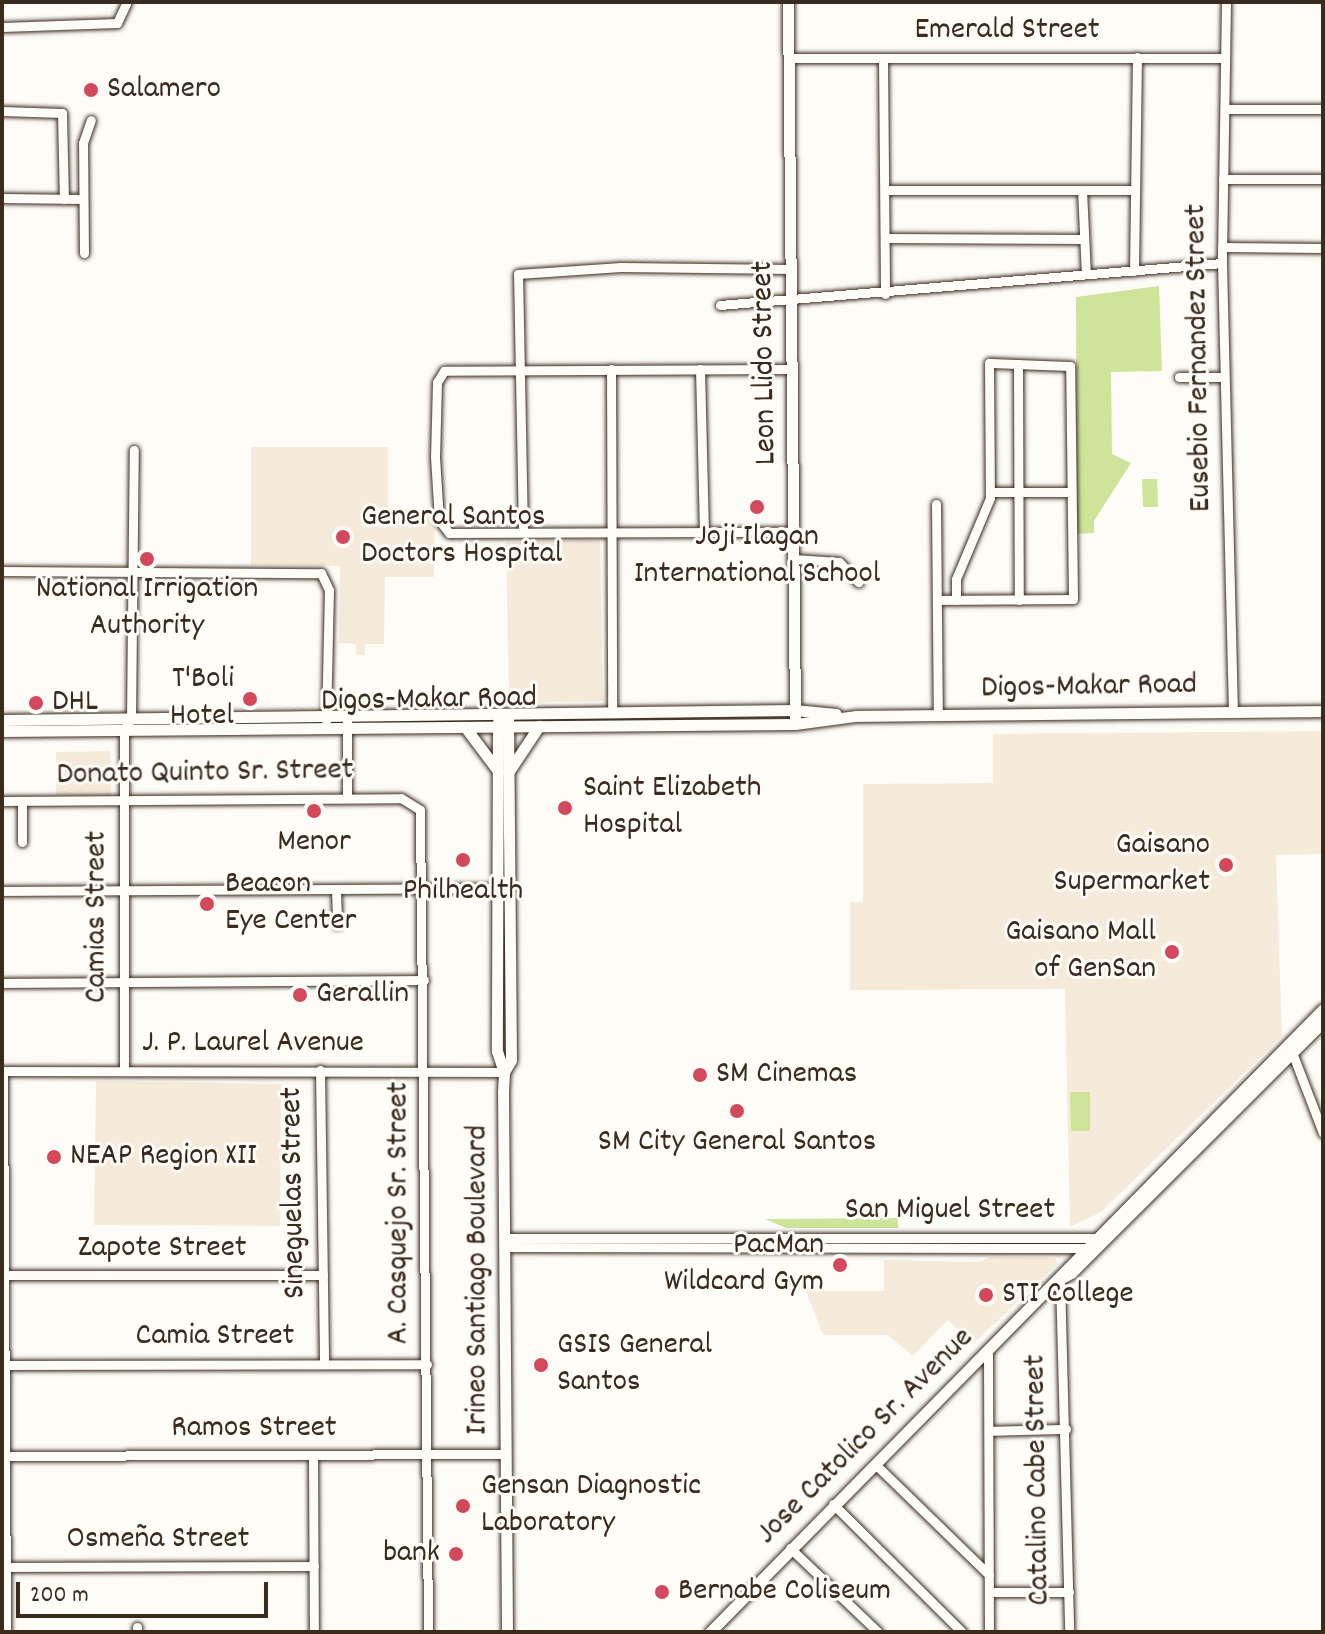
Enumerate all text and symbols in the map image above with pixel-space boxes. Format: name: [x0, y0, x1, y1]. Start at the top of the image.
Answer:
street label: Emerald Street: [914, 12, 1100, 50]
place label: Salamero: [107, 71, 221, 109]
marker: Salamero: [82, 81, 100, 99]
street label: Eusebio Fernandez Street: [1178, 204, 1222, 512]
street label: Leon Llido Street: [745, 260, 787, 466]
marker: Joji Ilagan International School: [748, 498, 766, 516]
place label: General Santos Doctors Hospital: [361, 500, 562, 575]
place label: Joji Ilagan International School: [634, 520, 880, 595]
marker: General Santos Doctors Hospital: [332, 526, 354, 548]
marker: National Irrigation Authority: [138, 550, 156, 568]
place label: National Irrigation Authority: [36, 572, 258, 647]
place label: T'Boli Hotel: [170, 662, 234, 737]
street label: Digos-Makar Road: [981, 667, 1197, 709]
street label: Digos-Makar Road: [321, 680, 537, 722]
place label: DHL: [52, 684, 98, 722]
marker: T'Boli Hotel: [241, 690, 259, 708]
marker: DHL: [27, 694, 45, 712]
street label: Donato Quinto Sr. Street: [56, 752, 354, 796]
place label: Saint Elizabeth Hospital: [583, 771, 761, 846]
marker: Saint Elizabeth Hospital: [554, 797, 576, 819]
marker: Menor: [305, 802, 323, 820]
place label: Menor: [277, 824, 351, 862]
place label: Gaisano Supermarket: [1054, 828, 1210, 903]
street label: Camias Street: [79, 831, 117, 1003]
marker: Philhealth: [454, 851, 472, 869]
marker: Gaisano Supermarket: [1217, 856, 1235, 874]
place label: Beacon Eye Center: [225, 867, 356, 942]
place label: Philhealth: [403, 873, 523, 911]
marker: Beacon Eye Center: [196, 893, 218, 915]
place label: Gaisano Mall of GenSan: [1005, 915, 1156, 990]
marker: Gaisano Mall of GenSan: [1163, 943, 1181, 961]
place label: Gerallin: [316, 976, 409, 1014]
marker: Gerallin: [291, 986, 309, 1004]
street label: J. P. Laurel Avenue: [142, 1025, 364, 1063]
place label: SM Cinemas: [716, 1056, 857, 1094]
marker: SM Cinemas: [691, 1066, 709, 1084]
street label: A. Casquejo Sr. Street: [381, 1082, 419, 1344]
street label: Sineguelas Street: [274, 1087, 316, 1299]
marker: SM City General Santos: [728, 1102, 746, 1120]
place label: SM City General Santos: [598, 1124, 876, 1162]
street label: Irineo Santiago Boulevard: [460, 1125, 498, 1435]
place label: NEAP Region XII: [70, 1138, 257, 1176]
marker: NEAP Region XII: [45, 1148, 63, 1166]
street label: San Miguel Street: [845, 1192, 1055, 1230]
place label: PacMan Wildcard Gym: [664, 1228, 824, 1303]
street label: Zapote Street: [77, 1230, 247, 1268]
marker: PacMan Wildcard Gym: [831, 1256, 849, 1274]
place label: STI College: [1002, 1276, 1134, 1314]
marker: STI College: [977, 1286, 995, 1304]
street label: Camia Street: [136, 1318, 294, 1356]
street label: Jose Catolico Sr. Avenue: [749, 1320, 983, 1554]
place label: GSIS General Santos: [557, 1328, 712, 1403]
street label: Catalino Cabe Street: [1018, 1354, 1060, 1606]
marker: GSIS General Santos: [532, 1356, 550, 1374]
street label: Ramos Street: [171, 1410, 337, 1448]
place label: Gensan Diagnostic Laboratory: [481, 1469, 701, 1544]
marker: Gensan Diagnostic Laboratory: [452, 1495, 474, 1517]
street label: Osmeña Street: [67, 1521, 249, 1559]
place label: bank: [383, 1535, 440, 1573]
marker: bank: [447, 1545, 465, 1563]
scale bar: [20, 1566, 272, 1616]
place label: Bernabe Coliseum: [678, 1573, 891, 1611]
text: 200 m: [30, 1579, 89, 1613]
marker: Bernabe Coliseum: [653, 1583, 671, 1601]

